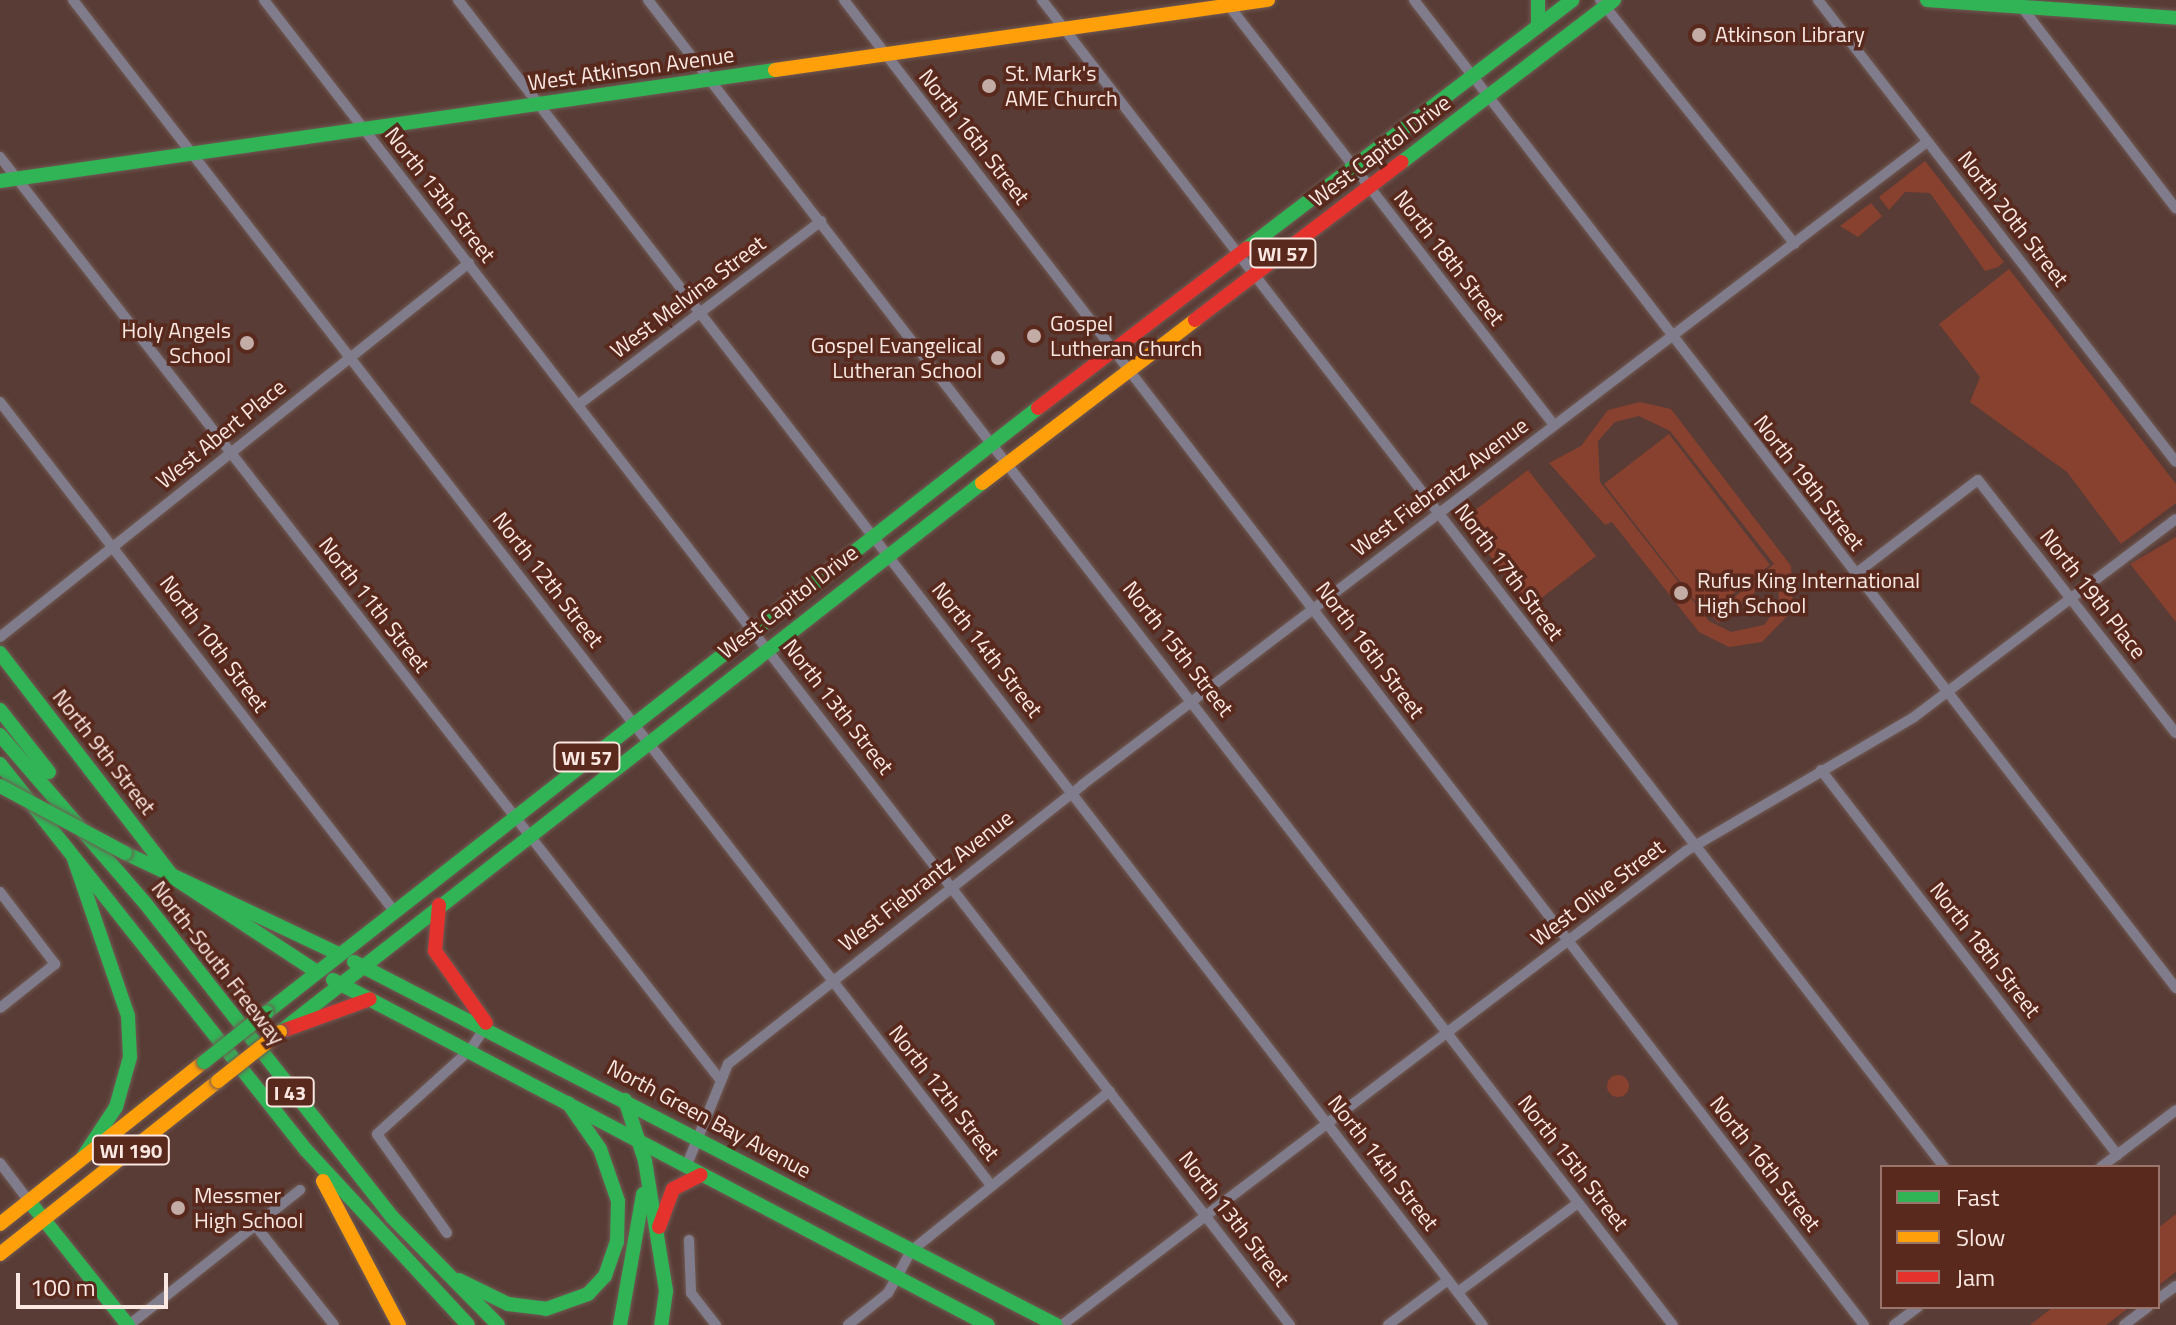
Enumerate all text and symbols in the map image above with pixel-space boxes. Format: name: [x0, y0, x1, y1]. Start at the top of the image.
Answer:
place label: Atkinson Library: [1715, 22, 1865, 48]
marker: Atkinson Library: [1690, 26, 1708, 44]
street label: West Atkinson Avenue: [526, 41, 736, 97]
place label: St. Mark's AME Church: [1005, 60, 1118, 112]
street label: North 16th Street: [913, 64, 1035, 210]
marker: St. Mark's AME Church: [980, 77, 998, 95]
street label: West Capitol Drive: [1304, 89, 1456, 213]
street label: North 13th Street: [379, 122, 501, 268]
street label: North 20th Street: [1952, 146, 2074, 292]
street label: North 18th Street: [1388, 185, 1510, 331]
street label: West Melvina Street: [605, 230, 771, 364]
road number: WI 57: [1249, 237, 1317, 269]
place label: Gospel Lutheran Church: [1050, 310, 1202, 362]
place label: Holy Angels School: [121, 317, 231, 368]
marker: Gospel Lutheran Church: [1025, 327, 1043, 345]
place label: Gospel Evangelical Lutheran School: [811, 332, 982, 384]
marker: Holy Angels School: [238, 334, 256, 352]
marker: Gospel Evangelical Lutheran School: [989, 349, 1007, 367]
street label: West Abert Place: [151, 374, 291, 494]
street label: North 19th Street: [1748, 410, 1870, 556]
street label: West Fiebrantz Avenue: [1347, 412, 1533, 562]
street label: North 17th Street: [1449, 499, 1569, 645]
street label: North 12th Street: [487, 507, 609, 653]
street label: North 19th Place: [2034, 524, 2152, 664]
street label: North 11th Street: [313, 532, 435, 678]
street label: West Capitol Drive: [713, 539, 863, 665]
place label: Rufus King International High School: [1697, 567, 1920, 618]
street label: North 10th Street: [154, 571, 274, 717]
street label: North 15th Street: [1117, 576, 1239, 722]
street label: North 14th Street: [926, 577, 1048, 723]
street label: North 16th Street: [1310, 577, 1430, 723]
marker: Rufus King International High School: [1672, 584, 1690, 602]
street label: North 13th Street: [777, 634, 899, 780]
street label: North 9th Street: [47, 684, 161, 820]
road number: WI 57: [553, 741, 621, 773]
street label: West Fiebrantz Avenue: [834, 805, 1018, 957]
street label: West Olive Street: [1526, 834, 1670, 952]
street label: North-South Freeway: [146, 876, 290, 1050]
street label: North 18th Street: [1924, 877, 2046, 1023]
street label: North 12th Street: [883, 1020, 1005, 1166]
street label: North Green Bay Avenue: [603, 1054, 815, 1184]
road number: I 43: [264, 1076, 316, 1108]
street label: North 14th Street: [1322, 1090, 1444, 1236]
street label: North 15th Street: [1512, 1090, 1634, 1236]
street label: North 16th Street: [1704, 1091, 1826, 1237]
road number: WI 190: [91, 1134, 171, 1166]
street label: North 13th Street: [1173, 1146, 1295, 1292]
legend: [1880, 1165, 2160, 1309]
text: Fast: [1956, 1179, 1999, 1215]
place label: Messmer High School: [194, 1182, 303, 1234]
marker: Messmer High School: [169, 1199, 187, 1217]
text: Slow: [1956, 1219, 2005, 1255]
scale bar: [20, 1257, 172, 1307]
text: Jam: [1956, 1259, 1995, 1295]
text: 100 m: [30, 1269, 96, 1305]

